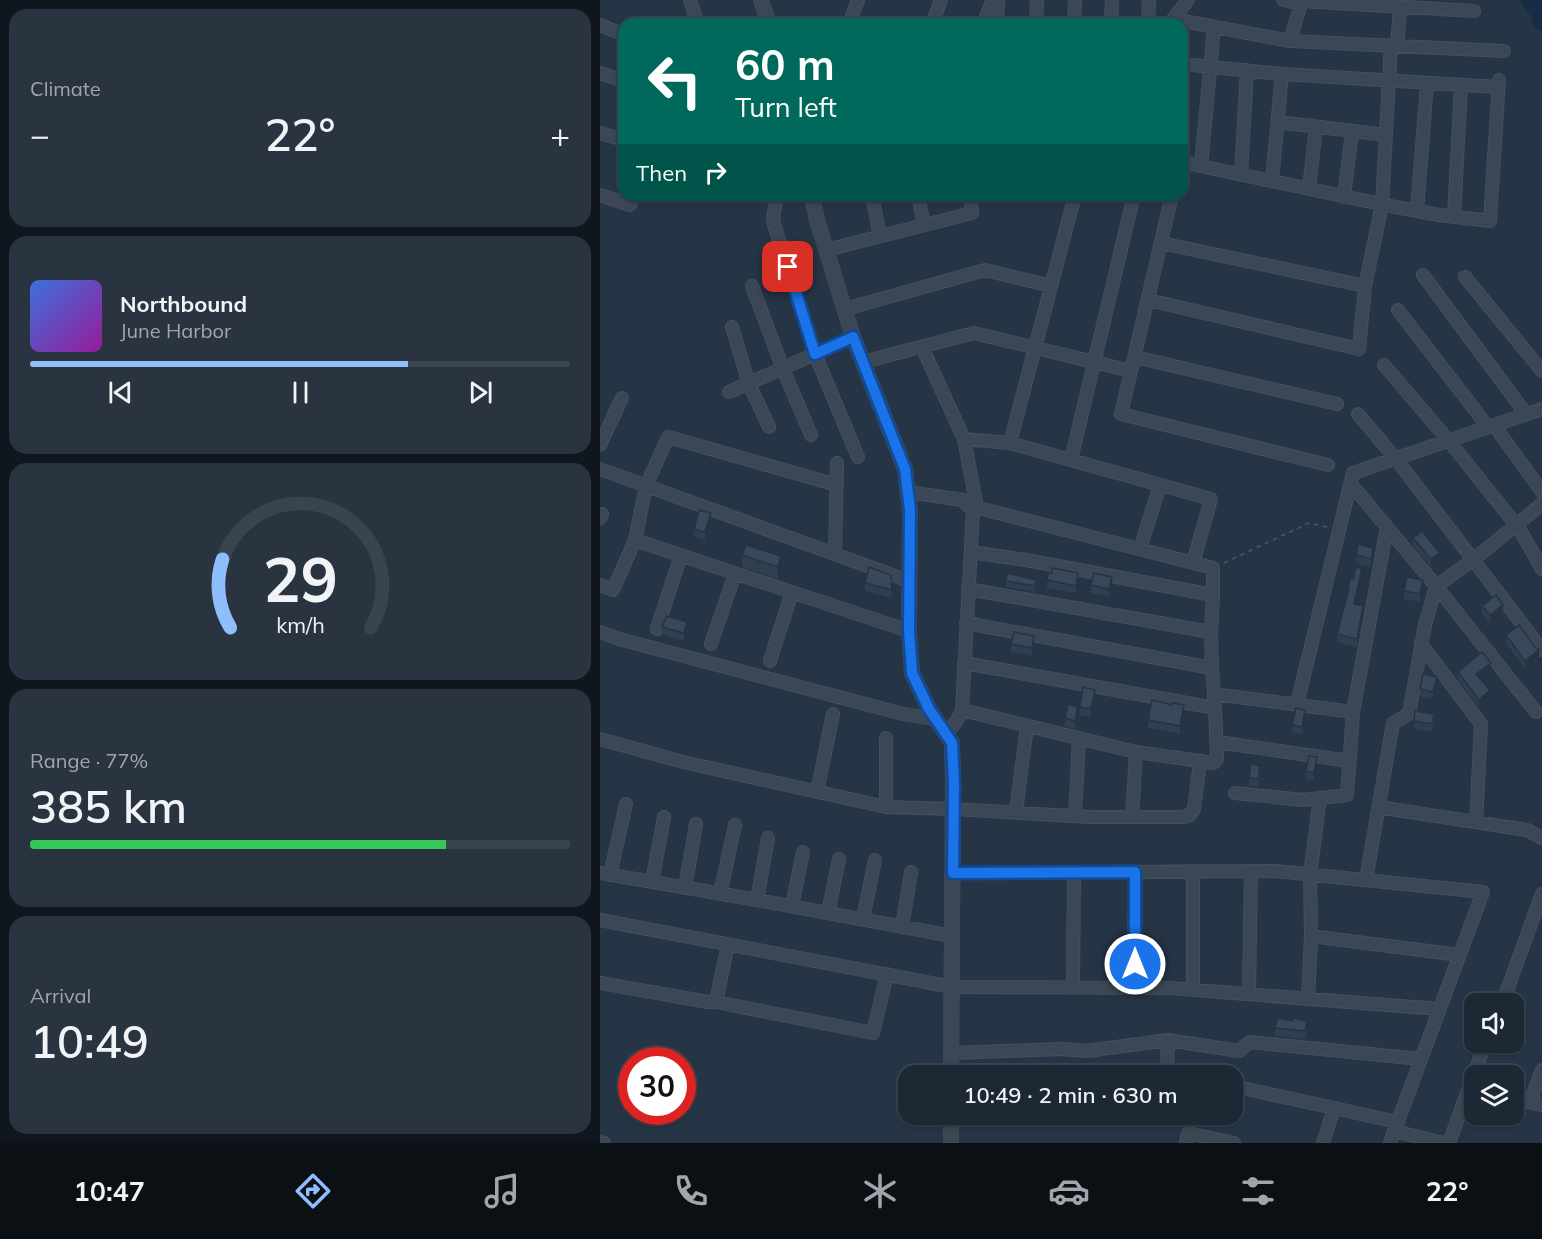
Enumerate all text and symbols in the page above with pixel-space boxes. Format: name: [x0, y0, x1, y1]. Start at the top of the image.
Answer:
text: 60 m: [735, 38, 835, 91]
icon: left: [636, 42, 714, 120]
text: Climate: [30, 76, 101, 101]
text: Turn left: [735, 90, 837, 124]
text: 22°: [265, 106, 335, 162]
text: −: [30, 114, 50, 155]
text: +: [550, 114, 570, 155]
icon: right: [699, 156, 732, 189]
text: Then: [636, 159, 687, 187]
pin: [762, 241, 813, 292]
icon: arrive: [771, 250, 804, 283]
text: Northbound: [120, 290, 247, 318]
text: June Harbor: [120, 318, 231, 343]
icon: previous: [104, 376, 137, 409]
icon: pause: [284, 376, 317, 409]
icon: next: [464, 376, 497, 409]
text: 29: [263, 540, 337, 619]
text: km/h: [276, 612, 324, 639]
text: Range · 77%: [30, 748, 148, 773]
text: 385 km: [30, 778, 187, 834]
position arrow: [1103, 932, 1167, 996]
text: Arrival: [30, 983, 91, 1008]
map controls: [1464, 993, 1524, 1125]
button: sound: [1464, 993, 1524, 1053]
text: 10:49: [30, 1013, 149, 1069]
speed limit sign: 30: [618, 1047, 696, 1125]
button: layers: [1464, 1065, 1524, 1125]
text: 10:49 · 2 min · 630 m: [963, 1081, 1178, 1109]
icon: directions: [292, 1170, 334, 1212]
icon: music: [481, 1170, 523, 1212]
icon: phone: [670, 1170, 712, 1212]
icon: climate: [859, 1170, 901, 1212]
icon: car: [1048, 1170, 1090, 1212]
icon: filters: [1237, 1170, 1279, 1212]
text: 10:47: [73, 1174, 145, 1208]
text: 22°: [1426, 1174, 1468, 1208]

